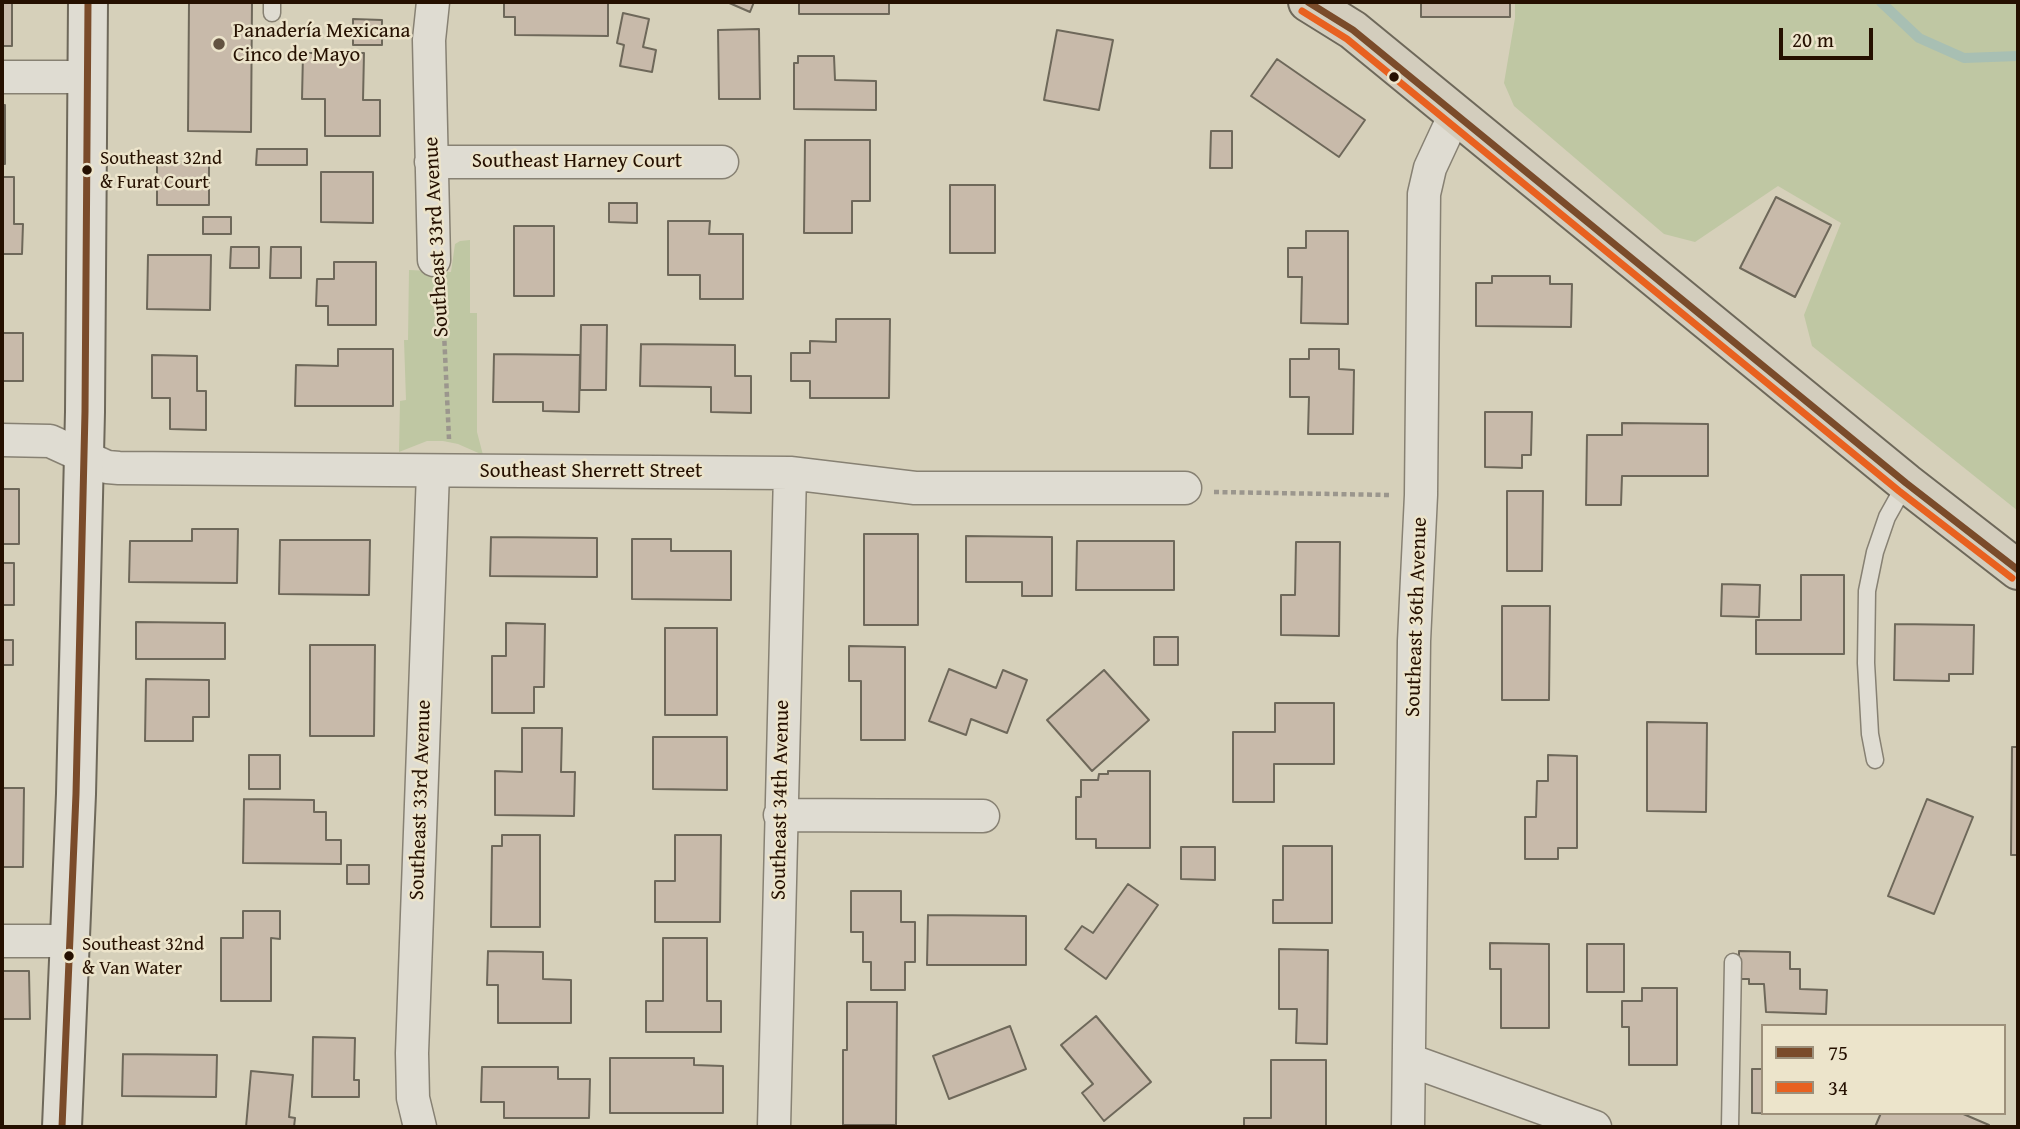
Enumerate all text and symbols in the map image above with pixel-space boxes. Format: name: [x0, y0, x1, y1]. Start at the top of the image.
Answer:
scale bar: [1782, 14, 1876, 58]
place label: Panadería Mexicana Cinco de Mayo: [233, 19, 410, 69]
text: 20 m: [1792, 24, 1834, 55]
marker: Panadería Mexicana Cinco de Mayo: [211, 36, 227, 52]
unlabelled marker: [1387, 70, 1401, 84]
street label: Southeast 33rd Avenue: [419, 136, 455, 338]
place label: Southeast 32nd & Furat Court: [100, 148, 222, 192]
street label: Southeast Harney Court: [472, 149, 682, 175]
marker: Southeast 32nd & Furat Court: [80, 163, 94, 177]
street label: Southeast Sherrett Street: [479, 459, 703, 485]
street label: Southeast 36th Avenue: [1401, 516, 1433, 718]
street label: Southeast 33rd Avenue: [405, 699, 437, 901]
street label: Southeast 34th Avenue: [767, 700, 795, 900]
place label: Southeast 32nd & Van Water: [82, 934, 204, 978]
marker: Southeast 32nd & Van Water: [62, 949, 76, 963]
legend: [1761, 1024, 2006, 1115]
text: 75: [1828, 1037, 1848, 1068]
text: 34: [1828, 1072, 1848, 1103]

